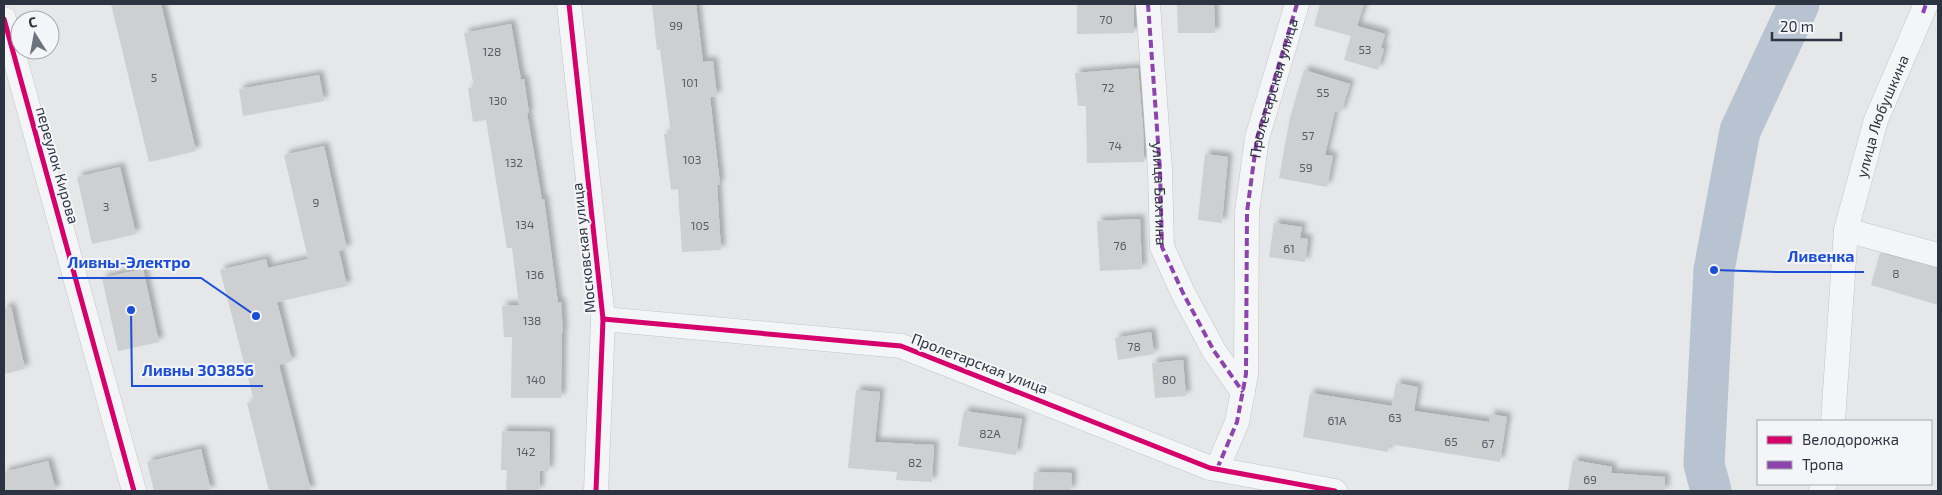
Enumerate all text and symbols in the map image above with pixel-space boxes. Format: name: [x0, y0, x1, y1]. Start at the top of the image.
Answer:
north arrow: [10, 10, 60, 60]
scale bar: [1772, 10, 1841, 42]
house number: 70: [1099, 12, 1113, 26]
text: С: [27, 13, 38, 31]
street label: Пролетарская улица: [1245, 16, 1301, 159]
text: 20 m: [1780, 17, 1814, 35]
house number: 99: [669, 18, 683, 32]
house number: 53: [1358, 42, 1372, 56]
house number: 128: [483, 44, 501, 58]
street label: улица Любушкина: [1852, 52, 1912, 180]
house number: 5: [151, 70, 157, 84]
house number: 101: [682, 75, 698, 89]
house number: 72: [1102, 80, 1115, 94]
house number: 55: [1317, 85, 1329, 99]
house number: 130: [489, 93, 507, 107]
street label: переулок Кирова: [32, 104, 83, 226]
house number: 57: [1302, 128, 1314, 142]
house number: 74: [1108, 138, 1122, 152]
street label: улица Бахтина: [1148, 141, 1171, 246]
house number: 103: [683, 152, 701, 166]
house number: 132: [505, 155, 523, 169]
house number: 59: [1299, 160, 1313, 174]
street label: Московская улица: [567, 182, 600, 314]
house number: 9: [313, 195, 320, 209]
house number: 3: [103, 199, 109, 213]
house number: 134: [516, 217, 534, 231]
house number: 105: [691, 218, 709, 232]
house number: 76: [1113, 238, 1127, 252]
house number: 61: [1283, 241, 1295, 255]
callout: Ливенка: [1777, 241, 1864, 272]
text: Ливенка: [1788, 246, 1854, 265]
callout: Ливны-Электро: [58, 247, 201, 278]
text: Ливны-Электро: [68, 252, 190, 271]
house number: 8: [1892, 266, 1900, 280]
house number: 136: [526, 267, 544, 281]
house number: 138: [523, 313, 541, 327]
street label: Пролетарская улица: [909, 329, 1051, 398]
house number: 78: [1127, 339, 1141, 353]
callout: Ливны 303856: [132, 355, 263, 386]
text: Ливны 303856: [142, 360, 254, 379]
house number: 140: [526, 372, 546, 386]
house number: 80: [1162, 372, 1176, 386]
house number: 63: [1388, 410, 1402, 424]
house number: 61А: [1327, 413, 1347, 427]
legend: [1757, 420, 1932, 485]
house number: 82А: [979, 426, 1001, 440]
text: Велодорожка: [1802, 430, 1899, 448]
house number: 65: [1444, 434, 1458, 448]
house number: 67: [1481, 436, 1495, 450]
house number: 142: [517, 444, 536, 458]
house number: 82: [908, 455, 922, 469]
text: Тропа: [1802, 455, 1844, 473]
house number: 69: [1583, 472, 1597, 486]

